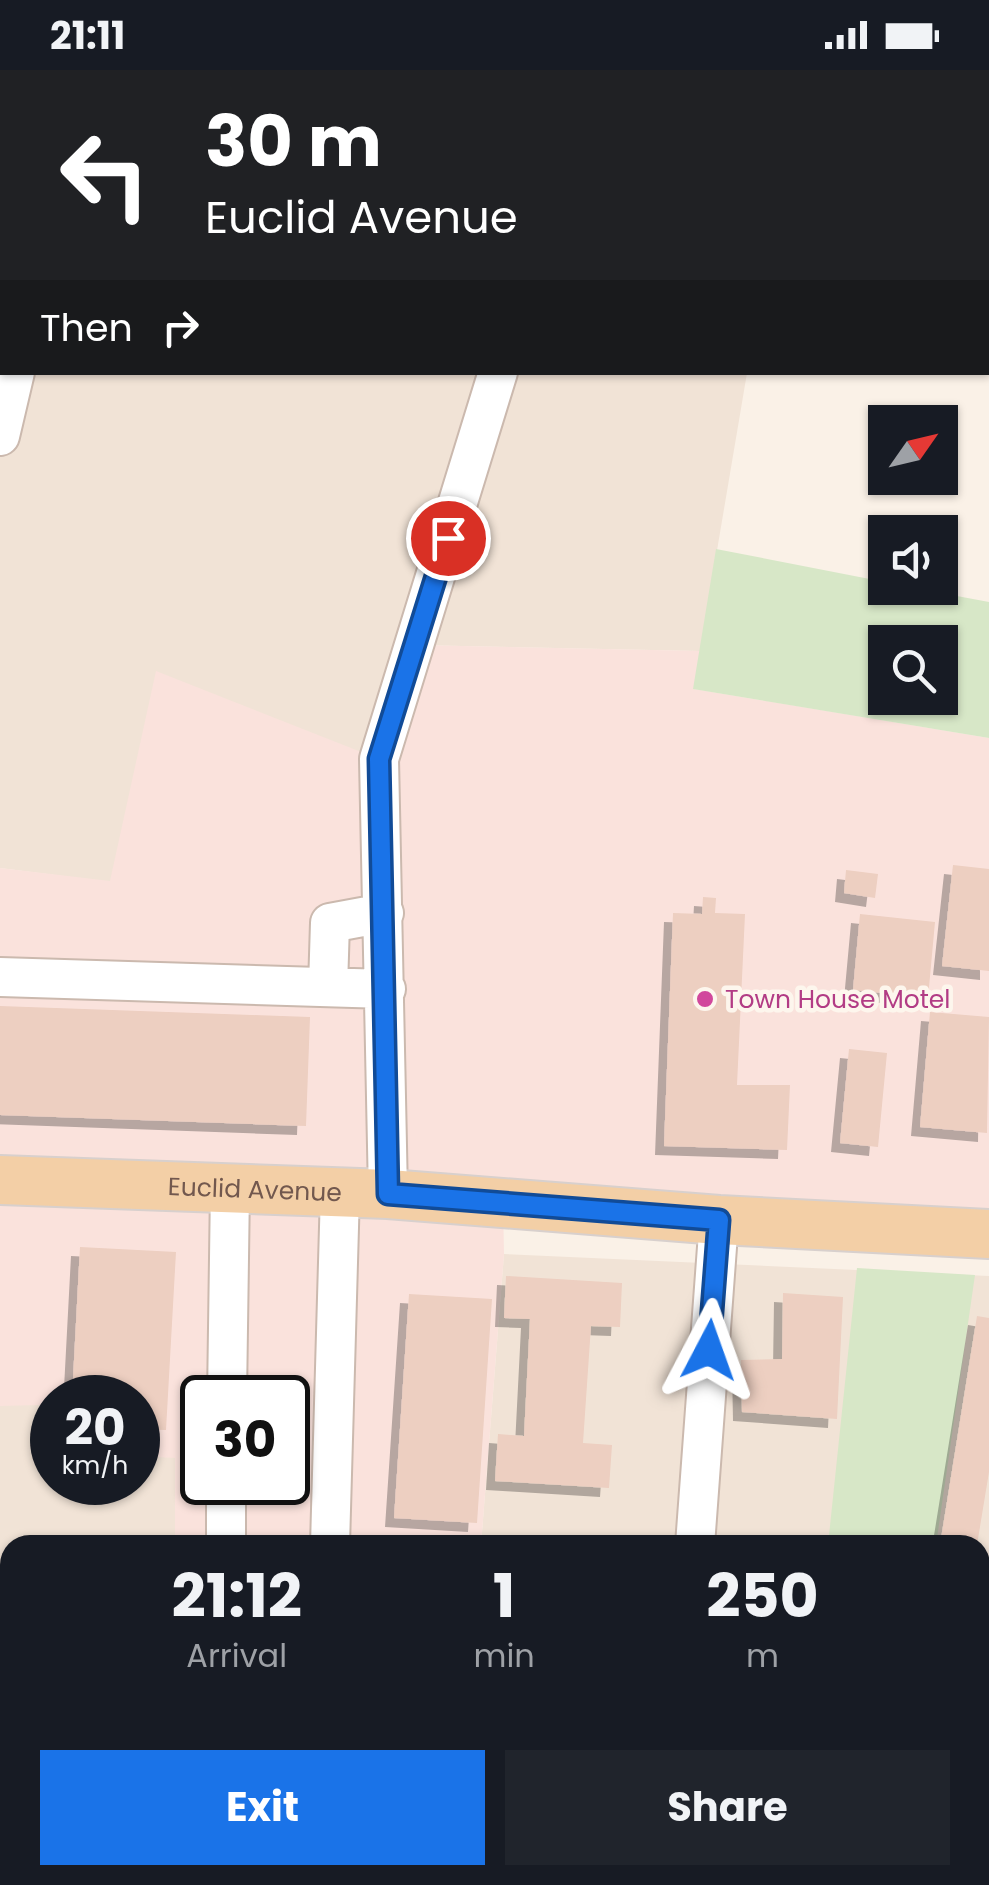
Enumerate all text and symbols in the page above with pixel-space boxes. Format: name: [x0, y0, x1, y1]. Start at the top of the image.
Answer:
text: 21:11: [50, 9, 125, 62]
text: 30 m: [205, 92, 382, 191]
icon: left: [40, 110, 170, 240]
text: Euclid Avenue: [205, 186, 518, 249]
icon: right: [153, 300, 208, 355]
text: Then: [40, 301, 133, 354]
north arrow: [868, 405, 958, 495]
map controls: [868, 405, 958, 715]
pin: [406, 496, 491, 581]
icon: arrive: [421, 511, 476, 566]
button: sound: [868, 515, 958, 605]
button: search: [868, 625, 958, 715]
place label: Town House Motel: [725, 982, 951, 1017]
marker: Town House Motel: [694, 988, 716, 1010]
street label: Euclid Avenue: [167, 1169, 342, 1210]
position arrow: [657, 1298, 761, 1402]
speed limit sign: 30: [180, 1375, 310, 1505]
text: 20: [64, 1392, 126, 1463]
text: km/h: [62, 1448, 128, 1483]
text: 21:12: [171, 1554, 302, 1638]
text: 1: [493, 1554, 515, 1638]
text: 250: [706, 1554, 819, 1638]
text: Arrival: [186, 1633, 287, 1678]
text: min: [473, 1633, 535, 1678]
text: m: [746, 1633, 779, 1678]
button: Exit: [40, 1750, 485, 1865]
button: Share: [505, 1750, 950, 1865]

